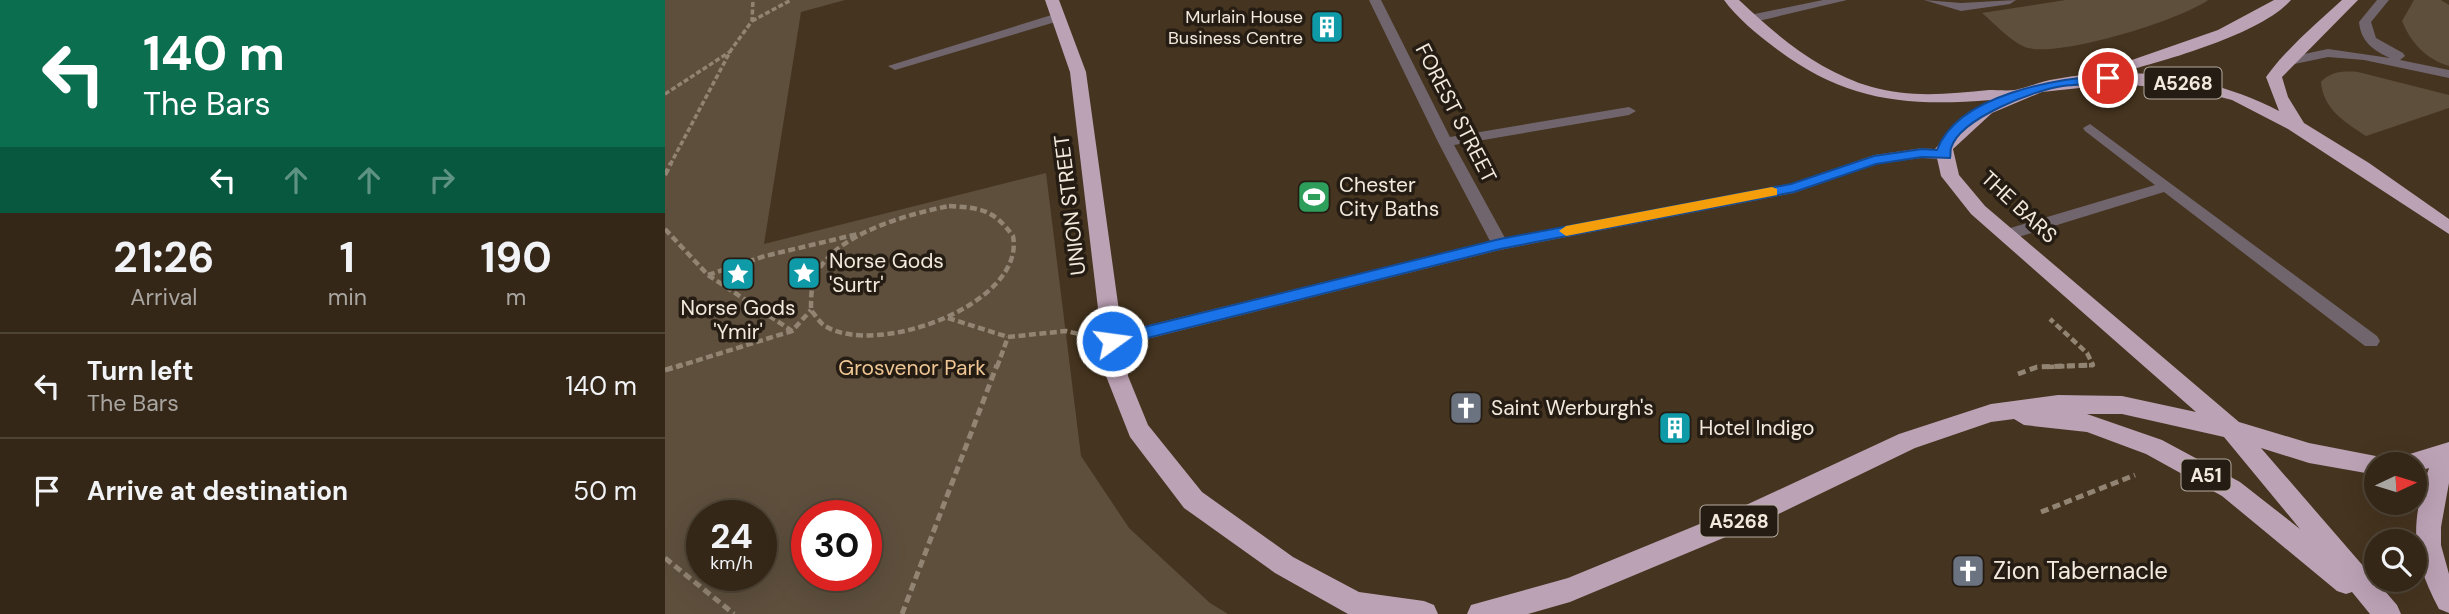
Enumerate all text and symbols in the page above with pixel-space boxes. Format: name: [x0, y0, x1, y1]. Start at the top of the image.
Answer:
place label: Murlain House Business Centre: [1168, 5, 1303, 50]
building icon: Murlain House Business Centre: [1308, 8, 1346, 46]
text: 140 m: [143, 21, 285, 85]
icon: left: [28, 28, 119, 119]
street label: FOREST STREET: [1409, 39, 1503, 188]
pin: [2078, 48, 2138, 108]
icon: arrive: [2089, 59, 2127, 97]
road number: A5268: [2145, 68, 2221, 99]
text: The Bars: [143, 83, 271, 125]
street label: UNION STREET: [1047, 133, 1092, 277]
icon: left: [204, 161, 242, 199]
icon: ahead: [277, 161, 315, 199]
icon: ahead: [350, 161, 388, 199]
icon: right: [423, 161, 461, 199]
street label: THE BARS: [1975, 165, 2063, 249]
place label: Chester City Baths: [1339, 171, 1439, 223]
sports icon: Chester City Baths: [1295, 178, 1333, 216]
text: 21:26: [113, 230, 214, 285]
text: 1: [340, 230, 355, 285]
text: 190: [480, 230, 552, 285]
place label: Norse Gods 'Surtr': [829, 247, 944, 299]
place icon: Norse Gods 'Surtr': [785, 254, 823, 292]
place icon: Norse Gods 'Ymir': [719, 255, 757, 293]
text: Arrival: [130, 282, 197, 312]
text: min: [328, 282, 367, 312]
text: m: [506, 282, 526, 312]
place label: Norse Gods 'Ymir': [681, 294, 795, 346]
position arrow: [1075, 304, 1149, 378]
text: Turn left: [87, 354, 194, 388]
park label: Grosvenor Park: [838, 354, 986, 382]
icon: left: [28, 367, 66, 405]
text: 140 m: [565, 369, 637, 403]
text: The Bars: [87, 388, 179, 418]
church icon: Saint Werburgh's: [1447, 389, 1485, 427]
place label: Saint Werburgh's: [1491, 394, 1654, 422]
building icon: Hotel Indigo: [1656, 409, 1694, 447]
place label: Hotel Indigo: [1699, 414, 1814, 442]
north arrow: [2364, 452, 2427, 514]
map controls: [2364, 452, 2427, 592]
road number: A51: [2181, 460, 2231, 490]
icon: arrive: [28, 472, 66, 510]
text: Arrive at destination: [87, 474, 348, 508]
text: 50 m: [573, 474, 637, 508]
speed limit sign: 30: [791, 500, 882, 591]
road number: A5268: [1701, 506, 1777, 536]
text: 24: [710, 513, 753, 559]
button: search: [2364, 529, 2427, 592]
text: km/h: [710, 551, 753, 575]
church icon: Zion Tabernacle: [1949, 552, 1987, 590]
place label: Zion Tabernacle: [1993, 555, 2168, 586]

